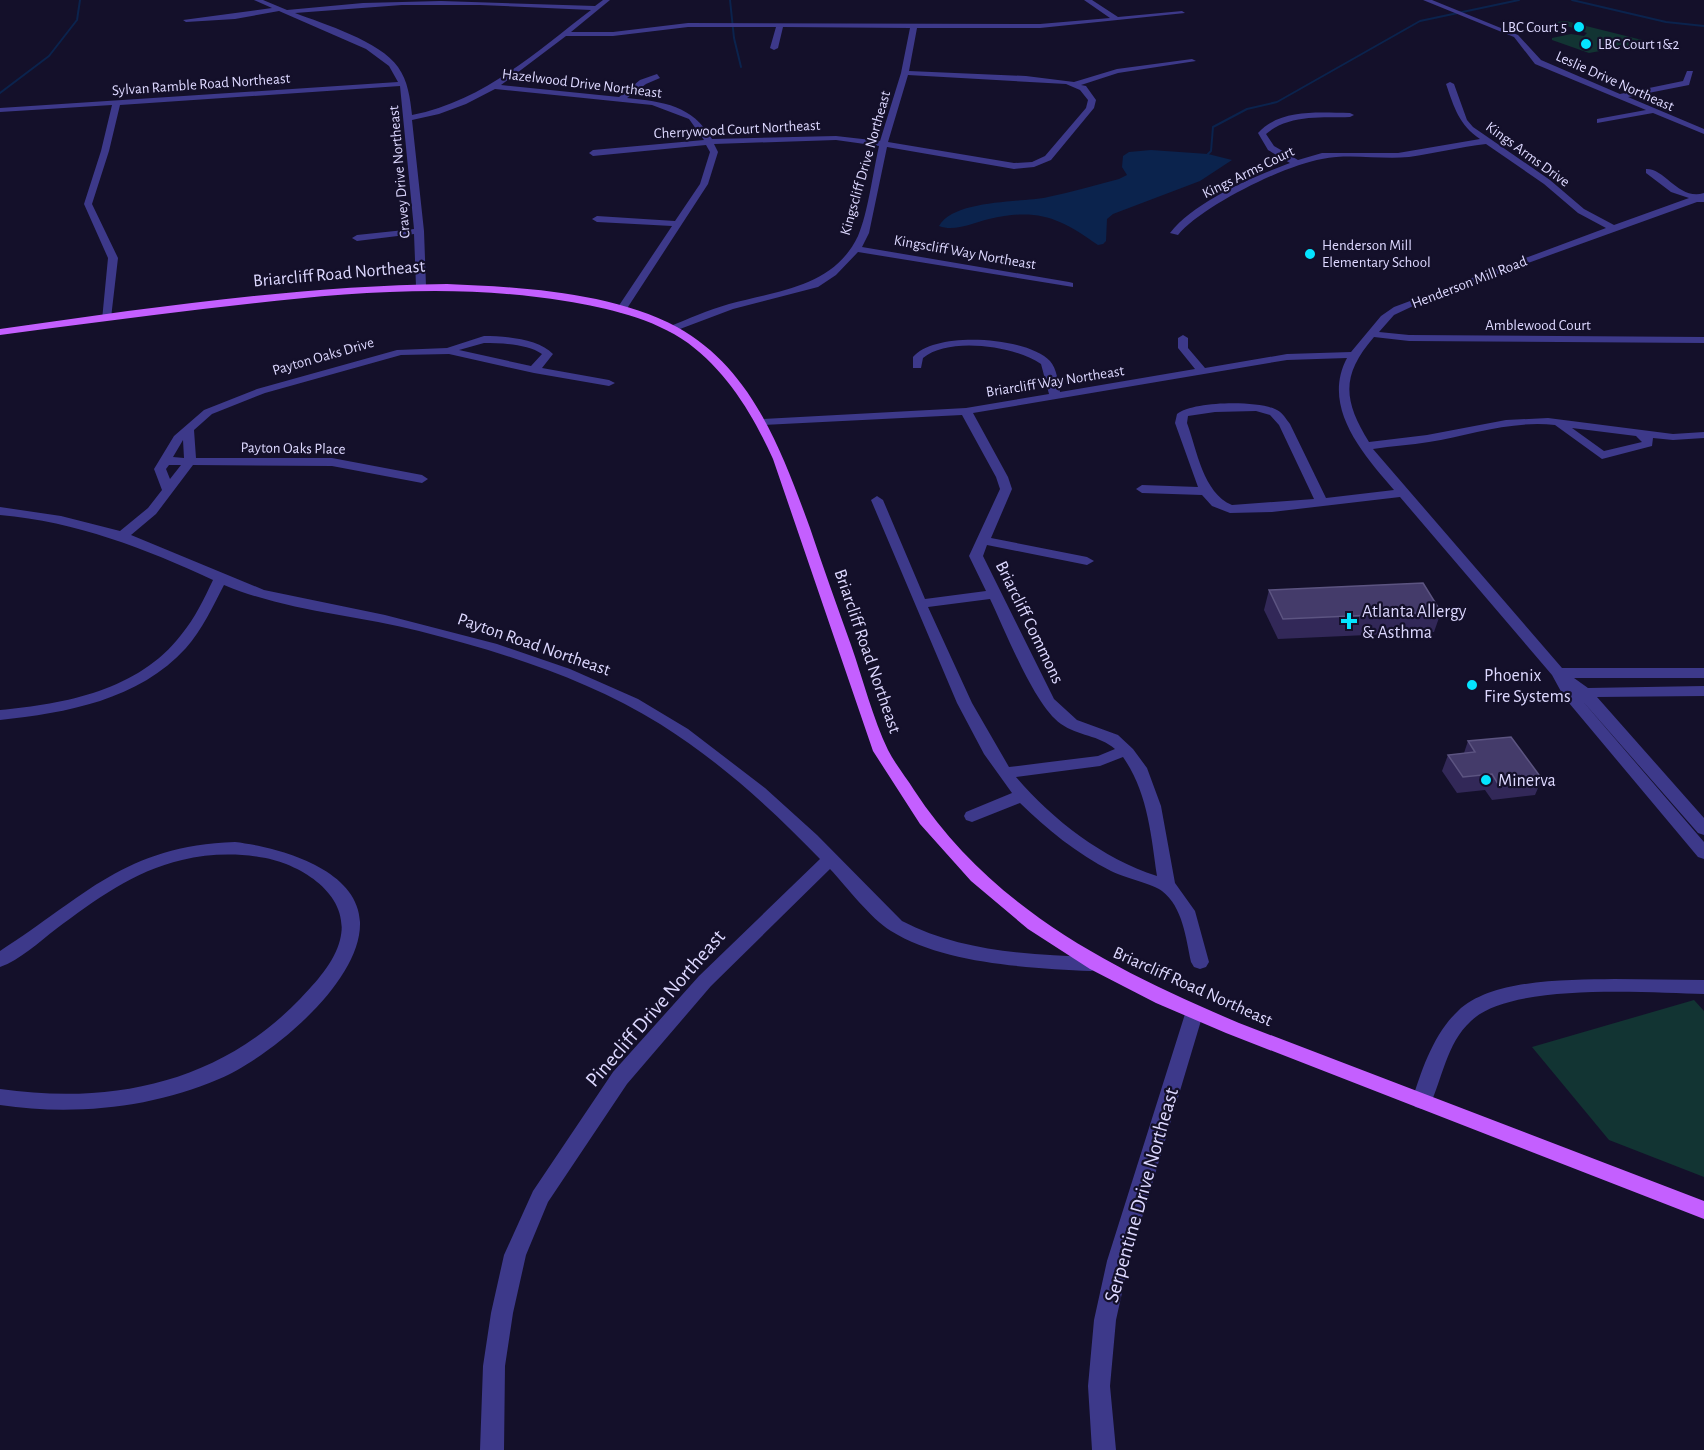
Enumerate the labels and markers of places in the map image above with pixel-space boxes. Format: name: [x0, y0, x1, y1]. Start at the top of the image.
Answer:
place label: LBC Court 5: [1502, 20, 1567, 35]
marker: LBC Court 5: [1572, 20, 1586, 34]
marker: LBC Court 1&2: [1579, 37, 1593, 51]
place label: LBC Court 1&2: [1598, 37, 1680, 52]
place label: Henderson Mill Elementary School: [1322, 238, 1431, 270]
marker: Henderson Mill Elementary School: [1303, 247, 1317, 261]
place label: Atlanta Allergy & Asthma: [1362, 603, 1467, 642]
marker: Atlanta Allergy & Asthma: [1340, 612, 1358, 630]
place label: Phoenix Fire Systems: [1484, 667, 1571, 706]
marker: Phoenix Fire Systems: [1465, 678, 1479, 692]
place label: Minerva: [1498, 772, 1556, 790]
marker: Minerva: [1479, 773, 1493, 787]

